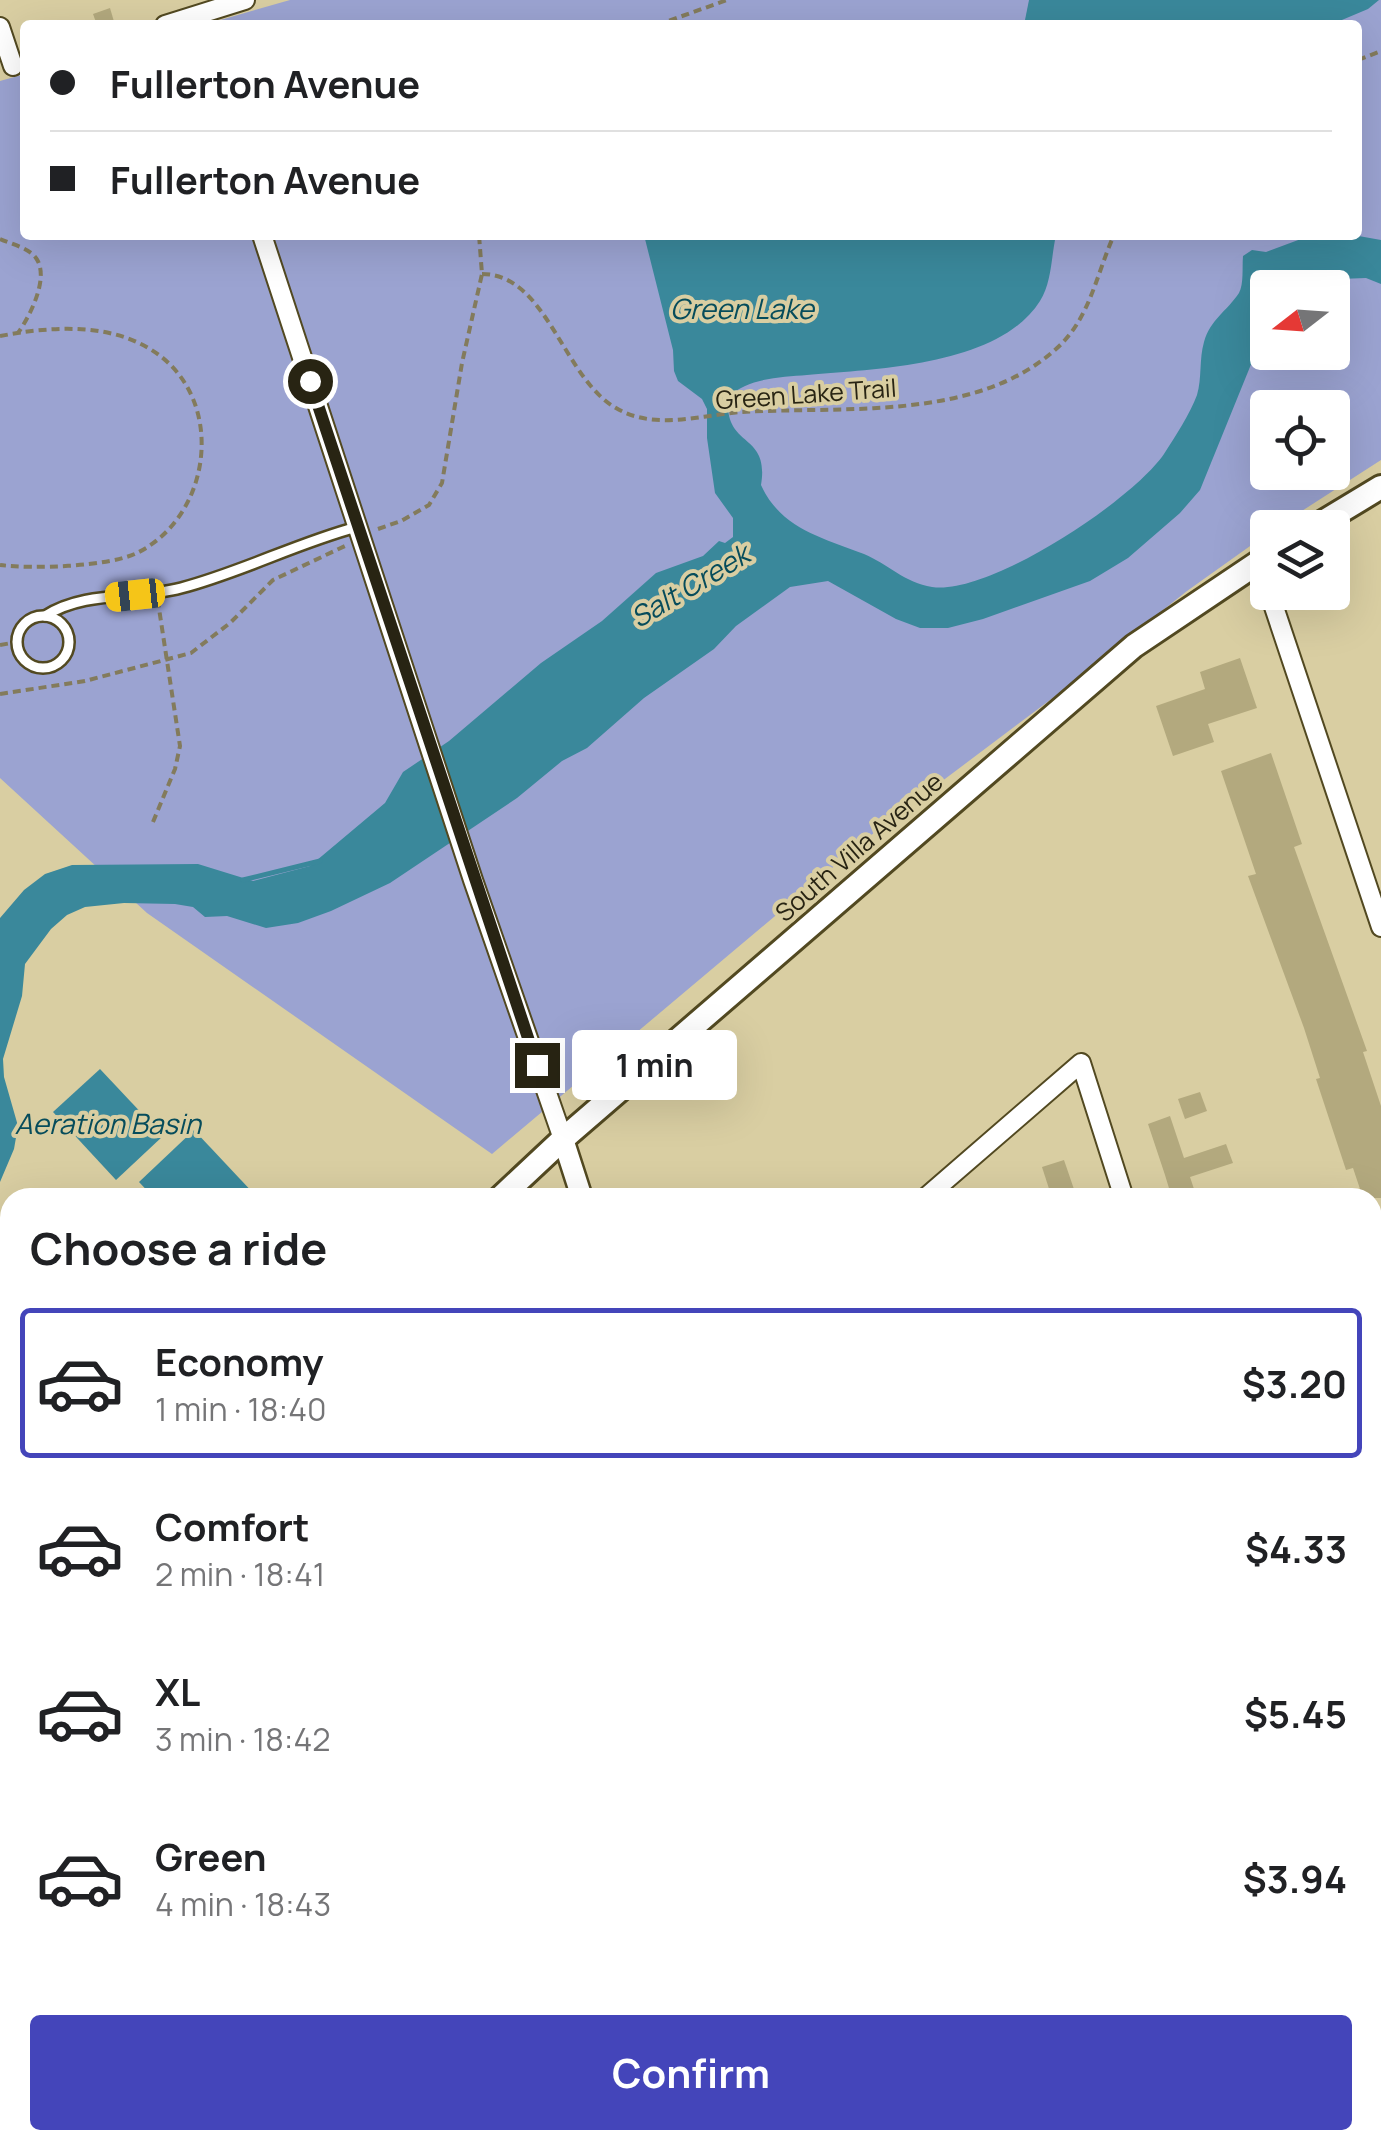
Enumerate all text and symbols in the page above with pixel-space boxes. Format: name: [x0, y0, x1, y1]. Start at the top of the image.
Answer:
text: Fullerton Avenue: [110, 57, 420, 109]
text: Fullerton Avenue: [110, 153, 420, 205]
north arrow: [1250, 270, 1350, 370]
map controls: [1250, 270, 1350, 610]
water label: Green Lake: [670, 289, 816, 327]
route start: [288, 359, 333, 404]
street label: Green Lake Trail: [714, 370, 898, 417]
button: locate: [1250, 390, 1350, 490]
button: layers: [1250, 510, 1350, 610]
water label: Salt Creek: [623, 533, 760, 636]
car: [104, 577, 166, 613]
street label: South Villa Avenue: [767, 764, 950, 929]
callout: 1 min: [572, 1030, 737, 1100]
route end: [515, 1043, 560, 1088]
text: 1 min: [615, 1043, 694, 1087]
water label: Aeration Basin: [15, 1104, 203, 1142]
text: Choose a ride: [30, 1217, 327, 1279]
text: Economy: [155, 1335, 324, 1387]
icon: car: [35, 1338, 125, 1428]
text: $3.20: [1242, 1357, 1347, 1409]
text: 1 min · 18:40: [155, 1387, 327, 1431]
text: Comfort: [155, 1500, 309, 1552]
icon: car: [35, 1503, 125, 1593]
text: $4.33: [1245, 1522, 1347, 1574]
text: 2 min · 18:41: [155, 1552, 325, 1596]
text: XL: [155, 1665, 200, 1717]
icon: car: [35, 1668, 125, 1758]
text: $5.45: [1244, 1687, 1347, 1739]
text: 3 min · 18:42: [155, 1717, 331, 1761]
text: Green: [155, 1830, 267, 1882]
icon: car: [35, 1833, 125, 1923]
text: $3.94: [1243, 1852, 1347, 1904]
text: 4 min · 18:43: [155, 1882, 331, 1926]
button: Confirm: [30, 2015, 1352, 2130]

